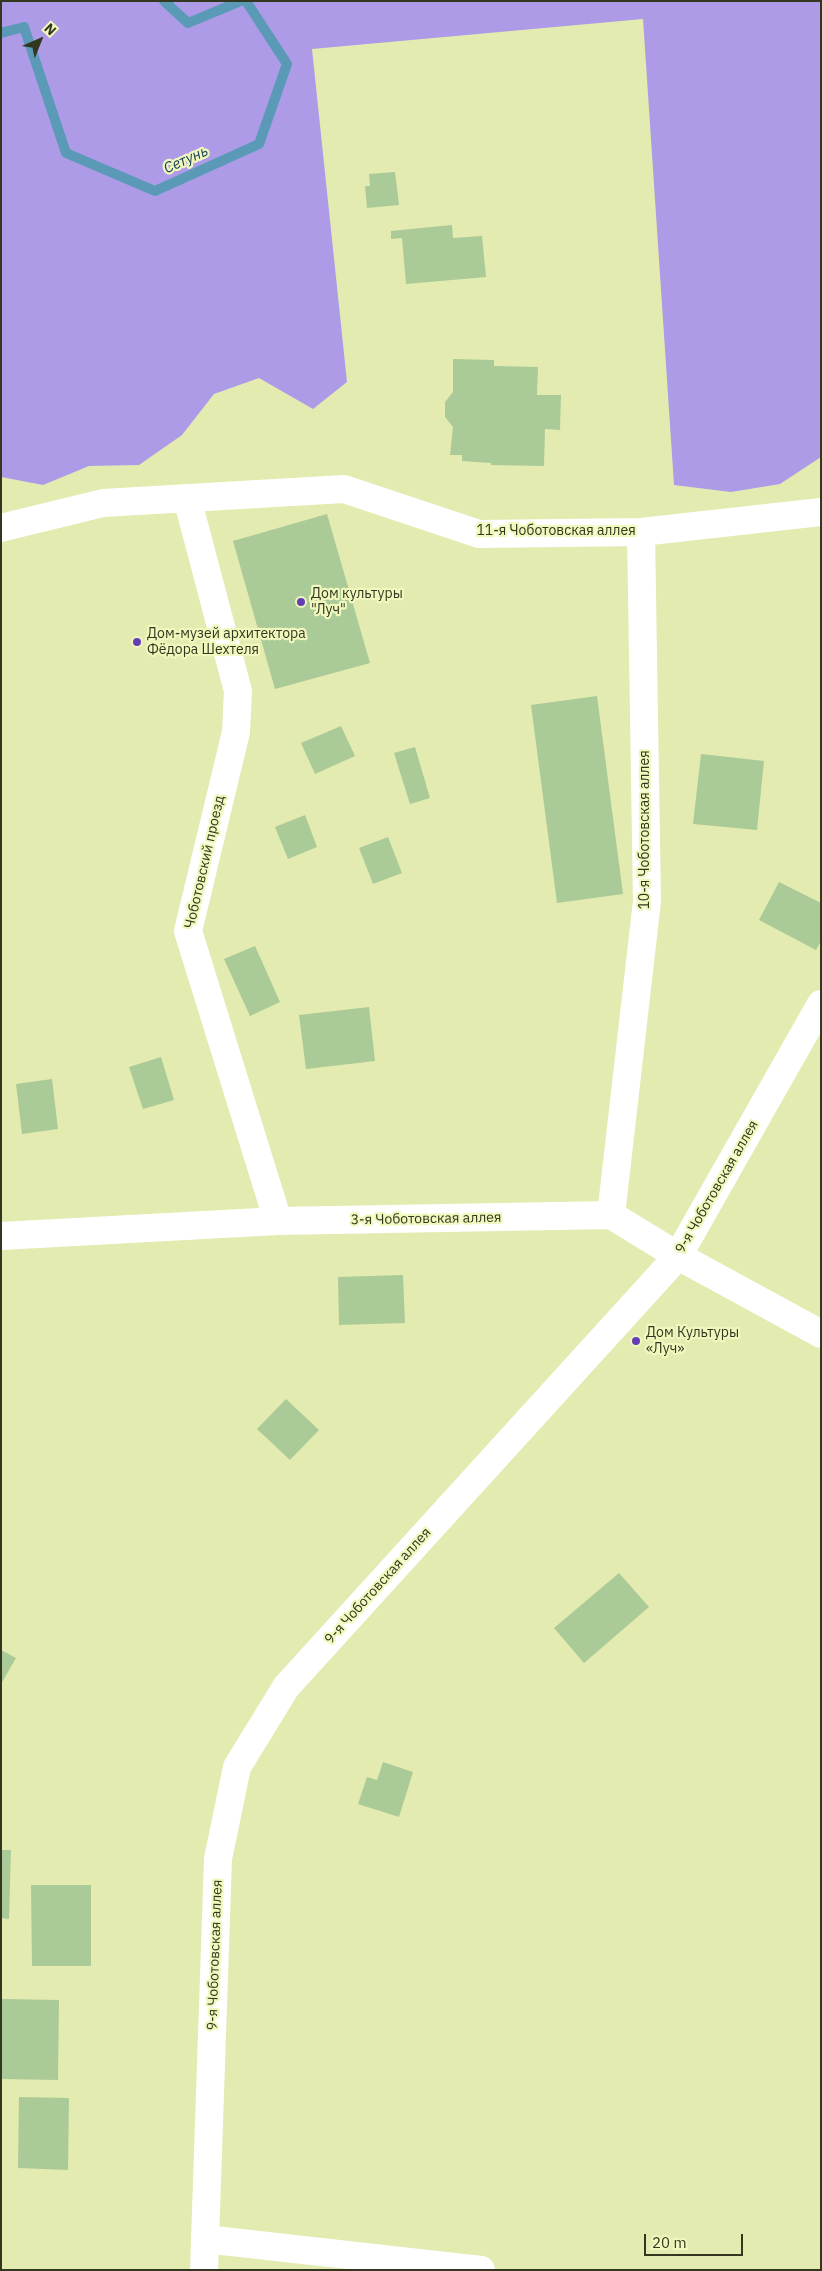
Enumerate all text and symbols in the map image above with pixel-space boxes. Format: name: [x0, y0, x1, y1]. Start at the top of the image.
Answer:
north arrow: [15, 15, 65, 65]
text: N: [41, 19, 60, 39]
water label: Сетунь: [161, 142, 211, 178]
street label: 11-я Чоботовская аллея: [476, 523, 636, 539]
place label: Дом культуры "Луч": [311, 586, 403, 618]
marker: Дом культуры "Луч": [295, 596, 307, 608]
place label: Дом-музей архитектора Фёдора Шехтеля: [147, 626, 306, 658]
marker: Дом-музей архитектора Фёдора Шехтеля: [131, 636, 143, 648]
street label: 10-я Чоботовская аллея: [637, 750, 653, 910]
street label: Чоботовский проезд: [182, 794, 228, 930]
street label: 9-я Чоботовская аллея: [672, 1117, 762, 1257]
street label: 3-я Чоботовская аллея: [350, 1209, 502, 1229]
place label: Дом Культуры «Луч»: [646, 1325, 739, 1358]
marker: Дом Культуры «Луч»: [630, 1335, 642, 1347]
street label: 9-я Чоботовская аллея: [321, 1524, 435, 1648]
street label: 9-я Чоботовская аллея: [204, 1879, 226, 2031]
scale bar: [647, 2224, 746, 2256]
text: 20 m: [652, 2233, 687, 2252]

